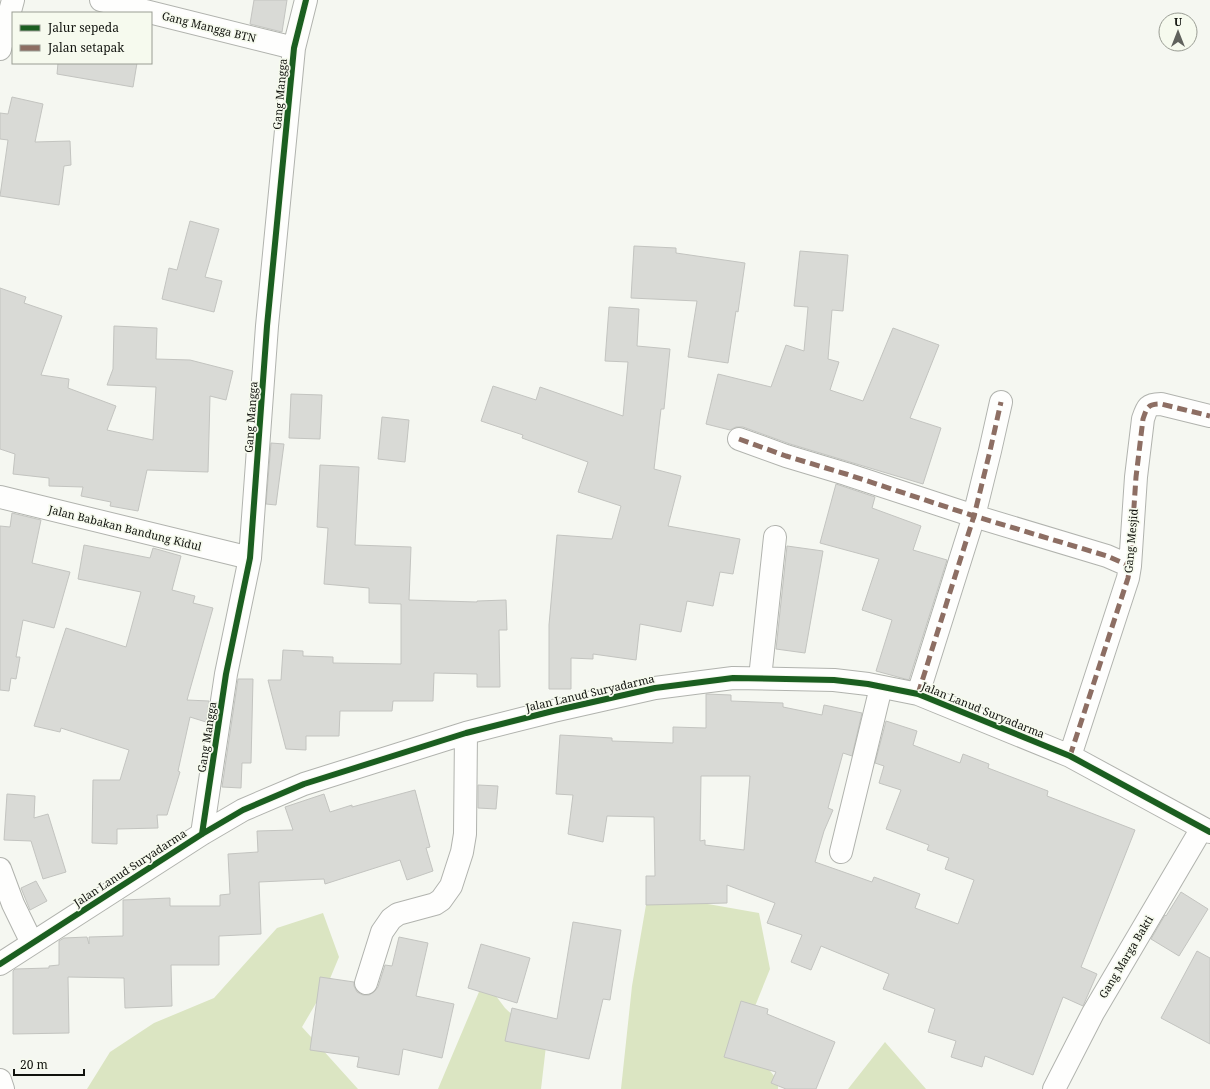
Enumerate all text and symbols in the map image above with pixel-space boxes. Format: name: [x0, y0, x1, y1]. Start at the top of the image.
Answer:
street label: Gang Mangga BTN: [160, 8, 258, 46]
legend: [12, 12, 152, 64]
north arrow: [1158, 12, 1198, 52]
text: U: [1174, 14, 1183, 29]
text: Jalur sepeda: [47, 19, 119, 36]
text: Jalan setapak: [47, 39, 125, 56]
street label: Gang Mangga: [269, 58, 290, 130]
street label: Gang Mangga: [241, 381, 260, 453]
street label: Jalan Babakan Bandung Kidul: [46, 501, 204, 554]
street label: Gang Mesjid: [1120, 508, 1141, 574]
street label: Jalan Lanud Suryadarma: [523, 670, 656, 715]
street label: Jalan Lanud Suryadarma: [918, 678, 1047, 741]
street label: Gang Mangga: [194, 700, 220, 773]
street label: Jalan Lanud Suryadarma: [70, 825, 189, 910]
street label: Gang Marga Bakti: [1095, 912, 1156, 1001]
scale bar: [14, 1051, 84, 1077]
text: 20 m: [20, 1056, 48, 1073]

